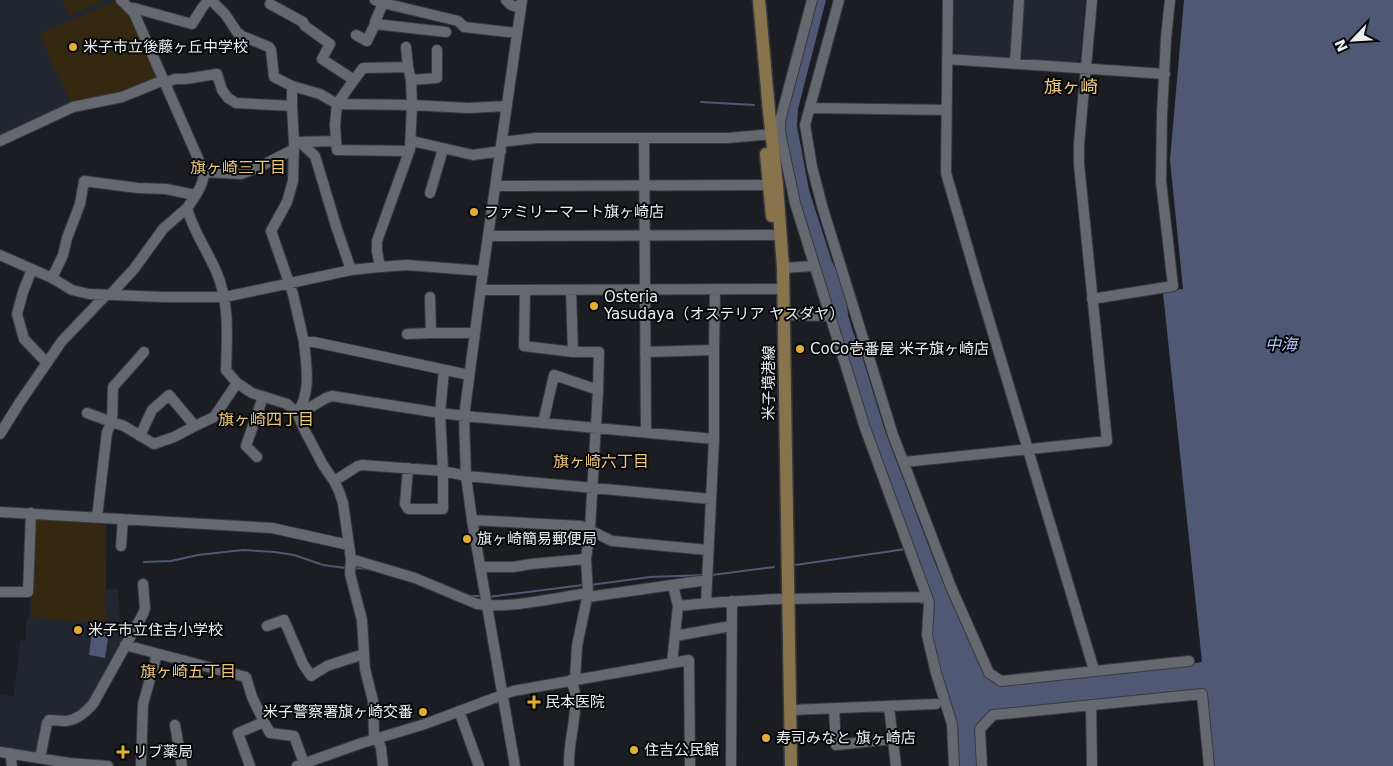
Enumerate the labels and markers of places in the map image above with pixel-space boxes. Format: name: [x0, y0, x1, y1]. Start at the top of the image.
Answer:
place label: 米子市立後藤ヶ丘中学校: [83, 38, 248, 56]
marker: 米子市立後藤ヶ丘中学校: [67, 41, 79, 53]
place label: ファミリーマート旗ヶ崎店: [484, 203, 664, 221]
marker: ファミリーマート旗ヶ崎店: [468, 206, 480, 218]
place label: Osteria Yasudaya（オステリア ヤスダヤ）: [603, 288, 844, 323]
marker: Osteria Yasudaya（オステリア ヤスダヤ）: [588, 300, 600, 312]
place label: CoCo壱番屋 米子旗ヶ崎店: [810, 340, 989, 358]
marker: CoCo壱番屋 米子旗ヶ崎店: [794, 343, 806, 355]
place label: 旗ヶ崎簡易郵便局: [477, 530, 597, 548]
marker: 旗ヶ崎簡易郵便局: [461, 533, 473, 545]
place label: 米子市立住吉小学校: [88, 621, 223, 639]
marker: 米子市立住吉小学校: [72, 624, 84, 636]
place label: 民本医院: [545, 693, 605, 711]
marker: 民本医院: [527, 695, 541, 709]
place label: 米子警察署旗ヶ崎交番: [263, 703, 413, 721]
marker: 米子警察署旗ヶ崎交番: [417, 706, 429, 718]
place label: 寿司みなと 旗ヶ崎店: [776, 729, 916, 747]
marker: 寿司みなと 旗ヶ崎店: [760, 732, 772, 744]
place label: 住吉公民館: [644, 741, 719, 759]
place label: リブ薬局: [133, 743, 193, 761]
marker: 住吉公民館: [628, 744, 640, 756]
marker: リブ薬局: [117, 746, 129, 758]

